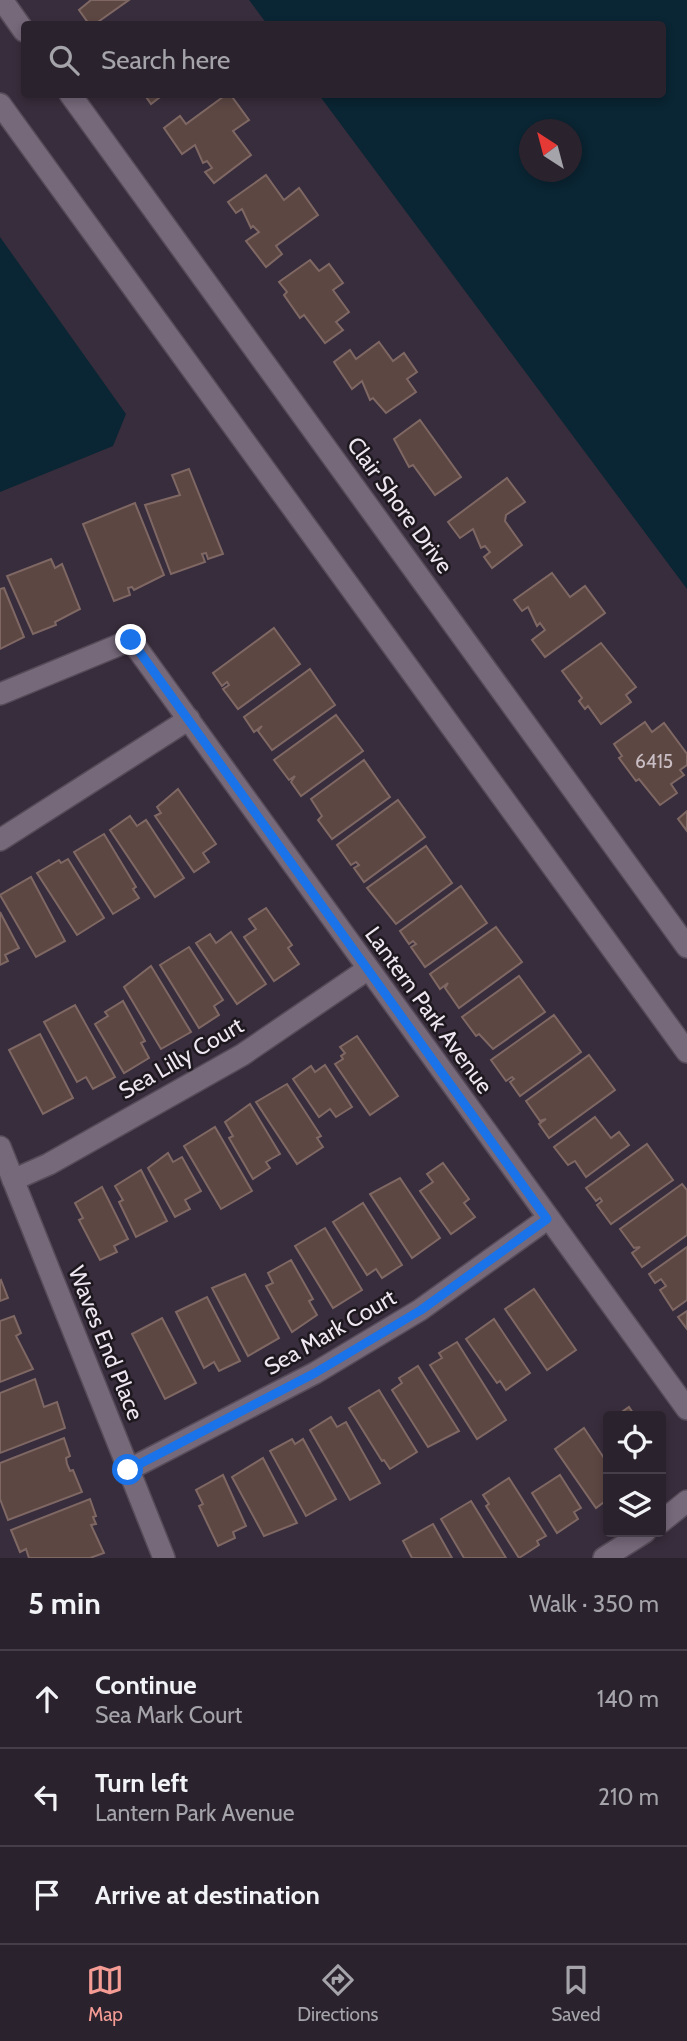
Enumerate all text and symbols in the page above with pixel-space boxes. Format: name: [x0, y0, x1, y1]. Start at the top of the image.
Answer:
search box: [21, 21, 666, 98]
icon: search: [45, 41, 83, 79]
text: Search here: [101, 44, 230, 76]
north arrow: [519, 119, 582, 182]
street label: Clair Shore Drive: [341, 431, 459, 579]
route end: [115, 624, 146, 655]
house number: 6415: [635, 750, 673, 773]
street label: Lantern Park Avenue: [359, 921, 499, 1099]
street label: Sea Lilly Court: [114, 1011, 248, 1105]
street label: Waves End Place: [62, 1262, 150, 1424]
street label: Sea Mark Court: [259, 1283, 401, 1381]
map controls: [603, 1411, 666, 1537]
button: locate: [603, 1411, 666, 1474]
route start: [112, 1454, 143, 1485]
button: layers: [603, 1474, 666, 1537]
text: 5 min: [28, 1585, 101, 1622]
text: Walk · 350 m: [529, 1590, 659, 1618]
text: Continue: [95, 1669, 197, 1701]
icon: ahead: [28, 1680, 66, 1718]
text: 140 m: [597, 1685, 659, 1713]
text: Sea Mark Court: [95, 1701, 242, 1729]
text: Turn left: [95, 1767, 188, 1799]
icon: left: [28, 1778, 66, 1816]
text: 210 m: [598, 1783, 659, 1811]
text: Lantern Park Avenue: [95, 1799, 295, 1827]
icon: arrive: [28, 1876, 66, 1914]
text: Arrive at destination: [95, 1879, 320, 1911]
tab: Map: [86, 1961, 124, 2026]
tab: Directions: [297, 1961, 378, 2026]
tab: Saved: [551, 1961, 601, 2026]

